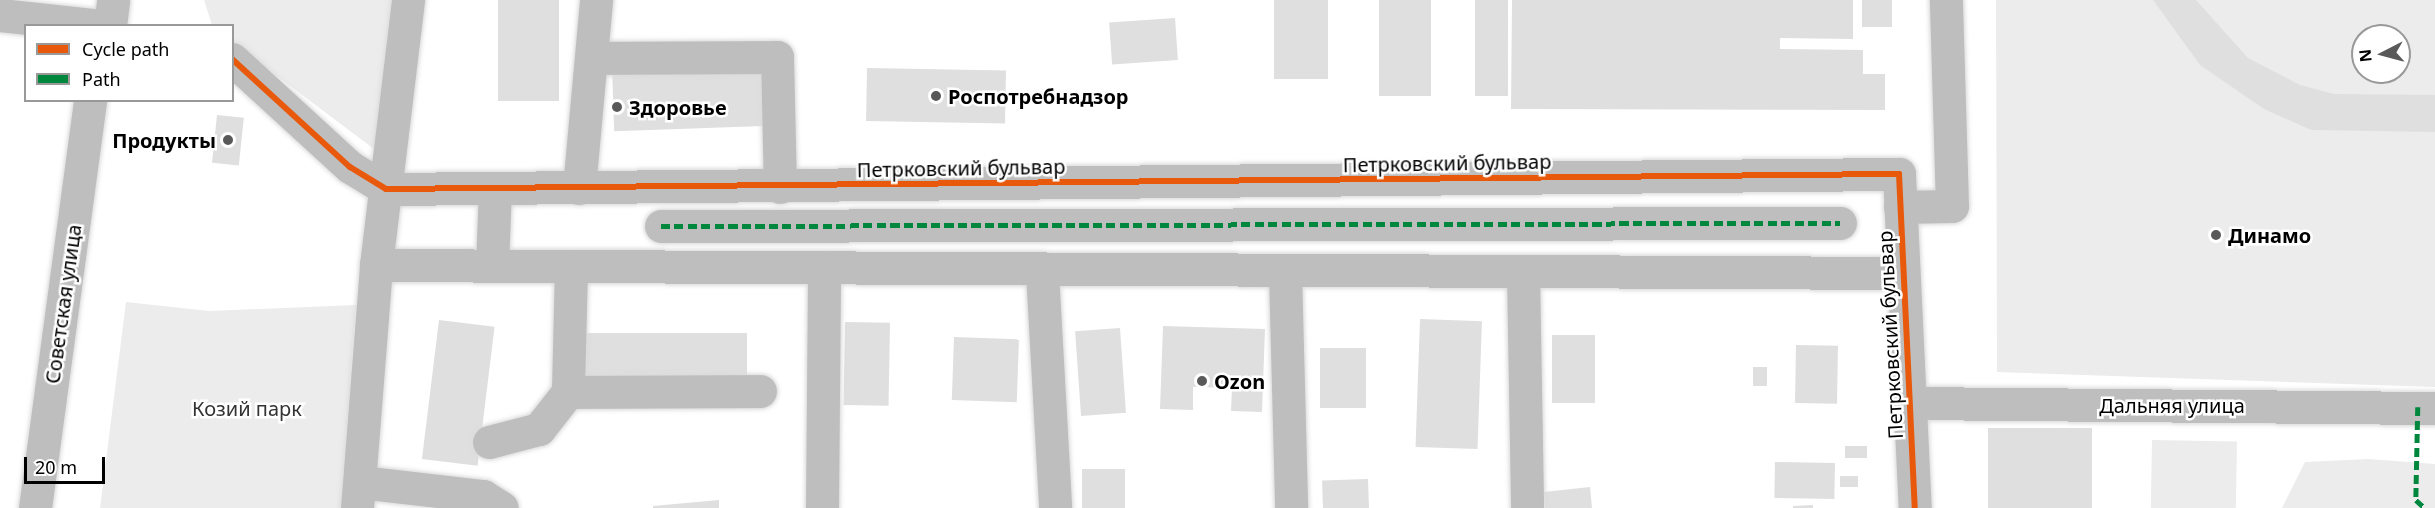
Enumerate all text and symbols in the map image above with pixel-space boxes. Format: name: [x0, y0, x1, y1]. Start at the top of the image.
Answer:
legend: [24, 24, 234, 102]
north arrow: [2351, 24, 2411, 84]
text: Cycle path: [82, 37, 169, 61]
text: N: [2353, 48, 2377, 63]
text: Path: [82, 67, 121, 91]
place label: Роспотребнадзор: [948, 84, 1129, 108]
marker: Роспотребнадзор: [929, 89, 943, 103]
place label: Здоровье: [629, 95, 727, 119]
marker: Здоровье: [610, 100, 624, 114]
place label: Продукты: [112, 128, 216, 152]
marker: Продукты: [221, 133, 235, 147]
street label: Петрковский бульвар: [1343, 149, 1551, 177]
street label: Петрковский бульвар: [857, 154, 1065, 182]
street label: Советская улица: [40, 223, 86, 385]
place label: Динамо: [2228, 223, 2311, 247]
marker: Динамо: [2209, 228, 2223, 242]
street label: Петрковский бульвар: [1873, 230, 1907, 440]
place label: Ozon: [1214, 369, 1265, 393]
marker: Ozon: [1195, 374, 1209, 388]
street label: Дальняя улица: [2099, 393, 2245, 417]
park label: Козий парк: [192, 396, 302, 420]
scale bar: [27, 445, 108, 483]
text: 20 m: [35, 455, 77, 479]

